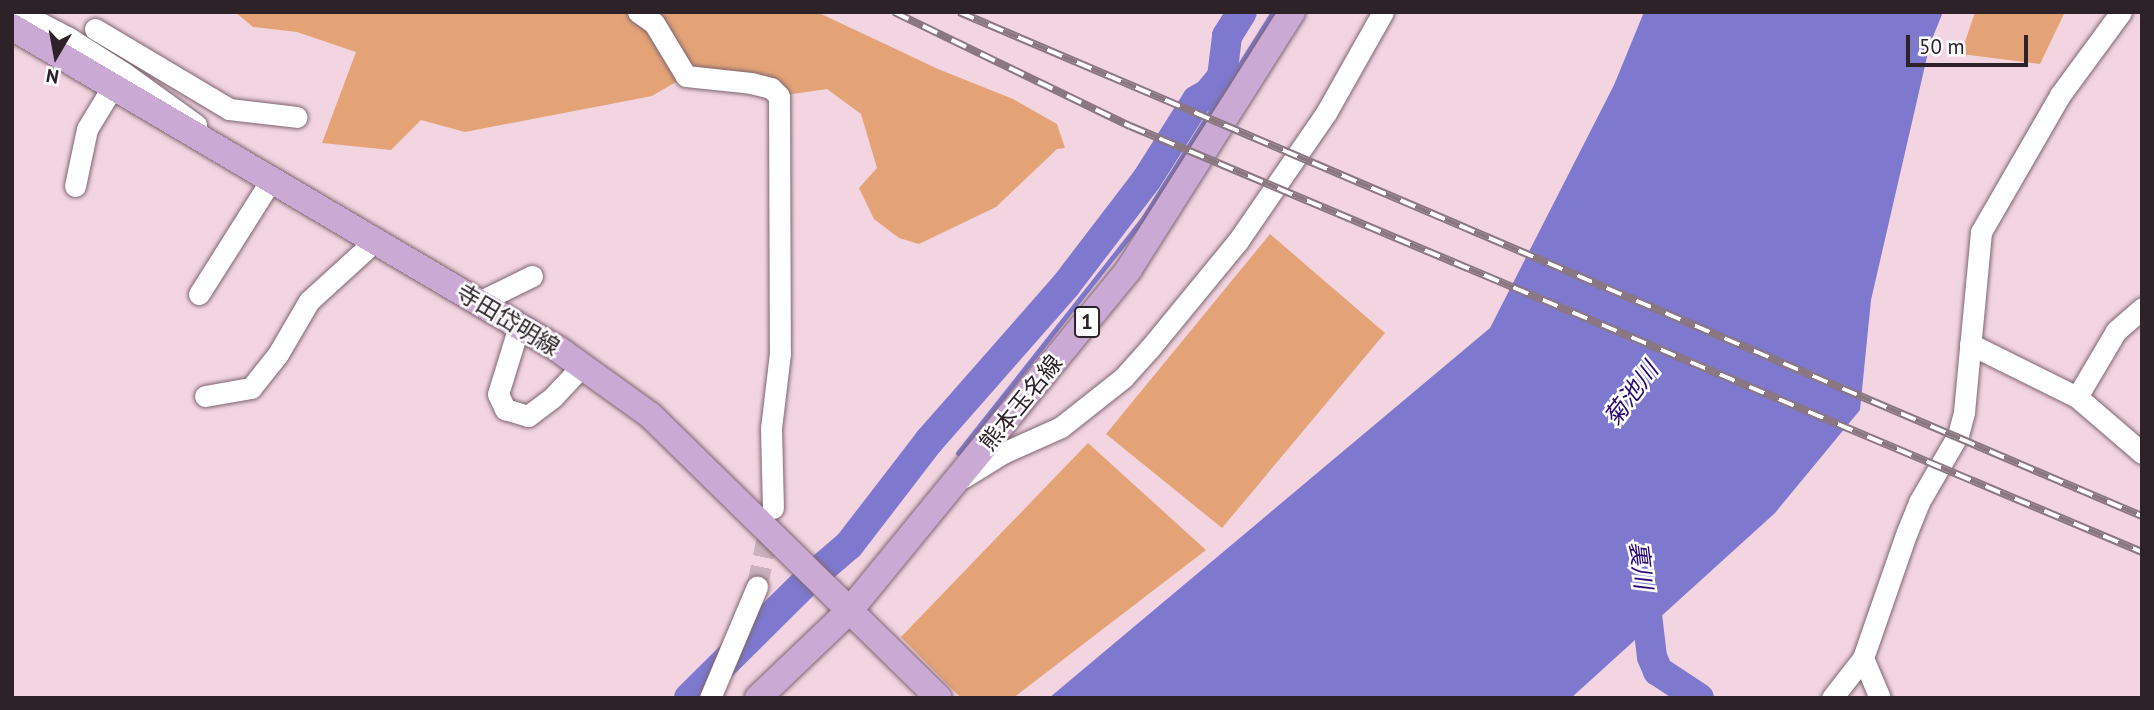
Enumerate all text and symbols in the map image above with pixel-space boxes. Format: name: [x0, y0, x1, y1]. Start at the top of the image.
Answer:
north arrow: [21, 21, 91, 91]
scale bar: [1909, 21, 2032, 65]
text: 50 m: [1919, 33, 1965, 60]
text: N: [44, 64, 61, 90]
street label: 寺田岱明線: [452, 279, 564, 361]
road number: 1: [1073, 304, 1101, 340]
street label: 熊本玉名線: [974, 350, 1068, 456]
water label: 菊池川: [1598, 357, 1664, 431]
water label: 裏川: [1624, 539, 1658, 591]

